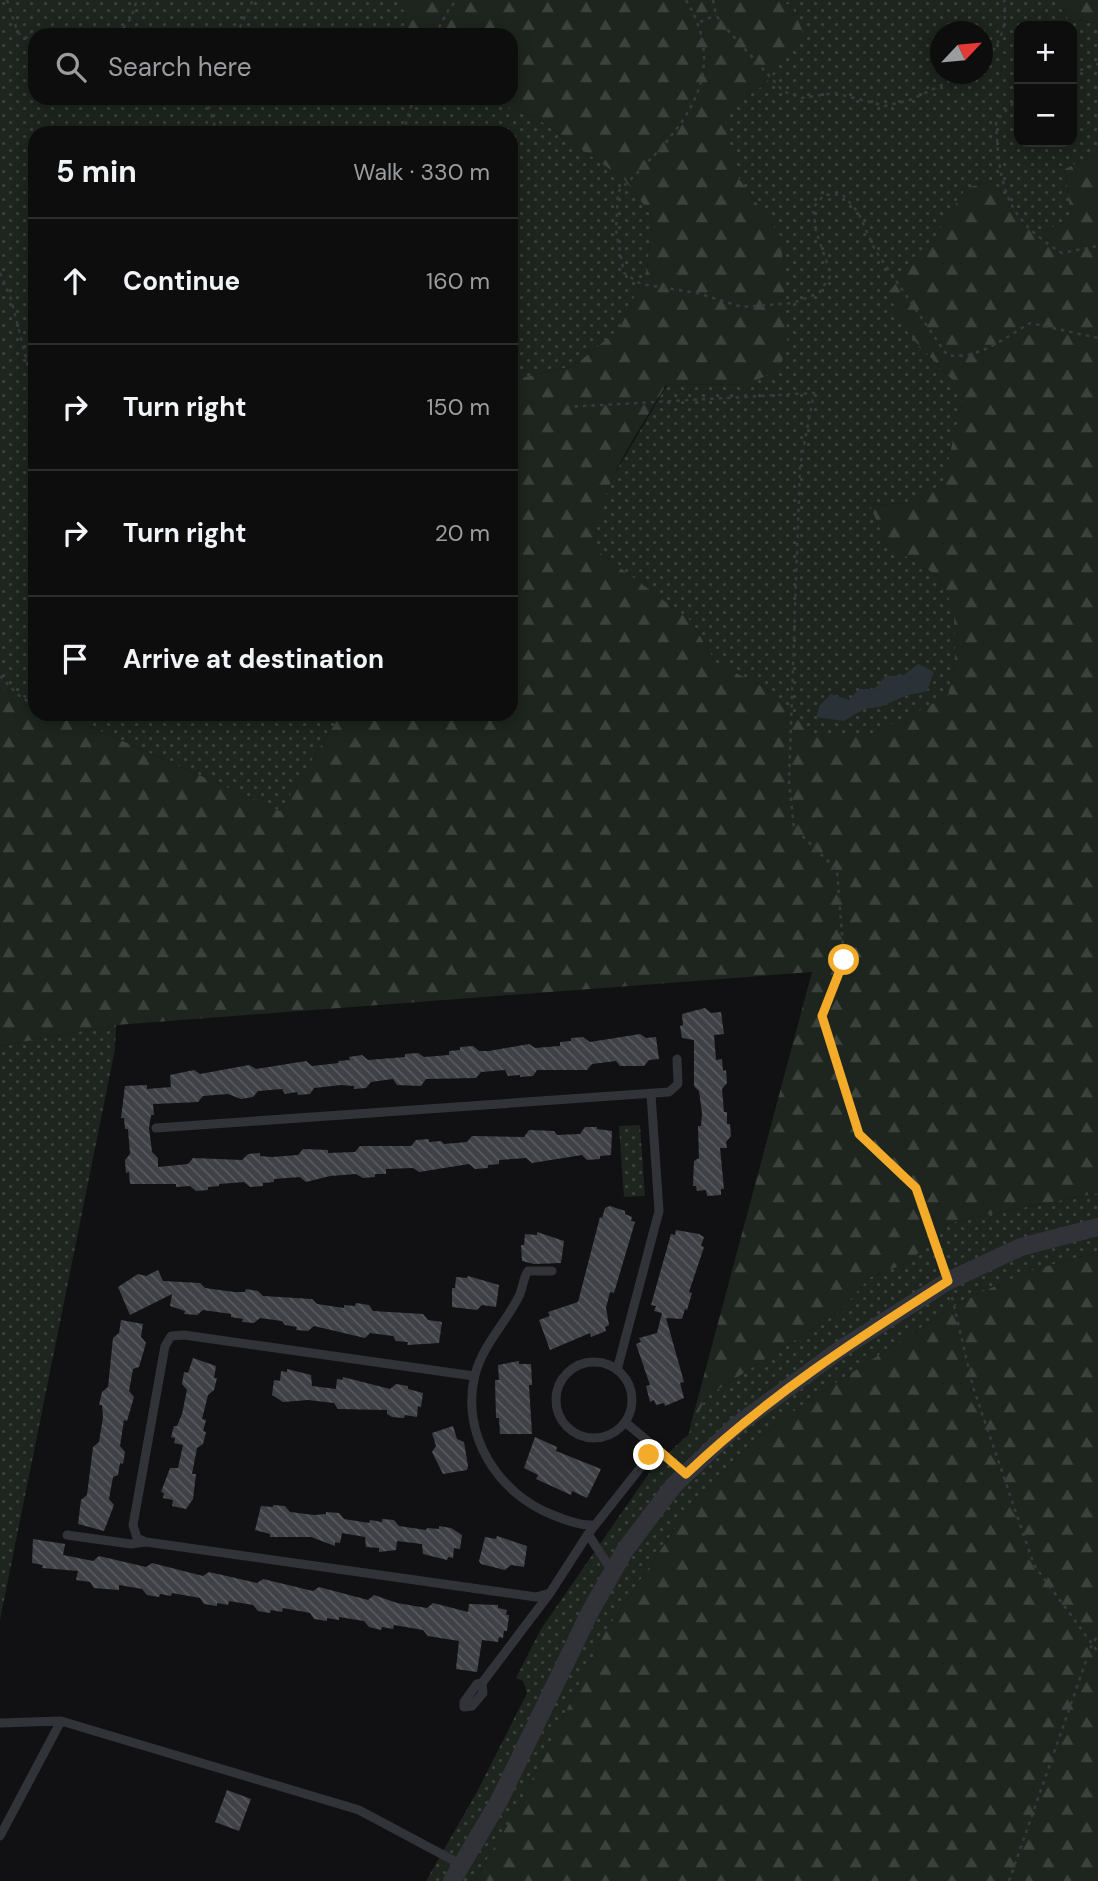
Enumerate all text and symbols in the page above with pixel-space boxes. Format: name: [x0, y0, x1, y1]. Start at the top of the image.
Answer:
north arrow: [930, 21, 993, 84]
map controls: [1014, 21, 1077, 147]
button: +: [1014, 21, 1077, 84]
search box: [28, 28, 518, 105]
icon: search: [52, 48, 90, 86]
text: Search here: [108, 50, 251, 84]
button: −: [1014, 84, 1077, 147]
text: 5 min: [56, 152, 137, 191]
text: Walk · 330 m: [353, 157, 490, 187]
icon: ahead: [56, 262, 94, 300]
text: Continue: [123, 264, 240, 298]
text: 160 m: [426, 266, 490, 296]
icon: right: [56, 388, 94, 426]
text: Turn right: [123, 390, 247, 424]
text: 150 m: [426, 392, 490, 422]
icon: right: [56, 514, 94, 552]
text: Turn right: [123, 516, 247, 550]
text: 20 m: [435, 518, 490, 548]
icon: arrive: [56, 640, 94, 678]
text: Arrive at destination: [123, 642, 384, 676]
route start: [828, 944, 859, 975]
route end: [633, 1439, 664, 1470]

